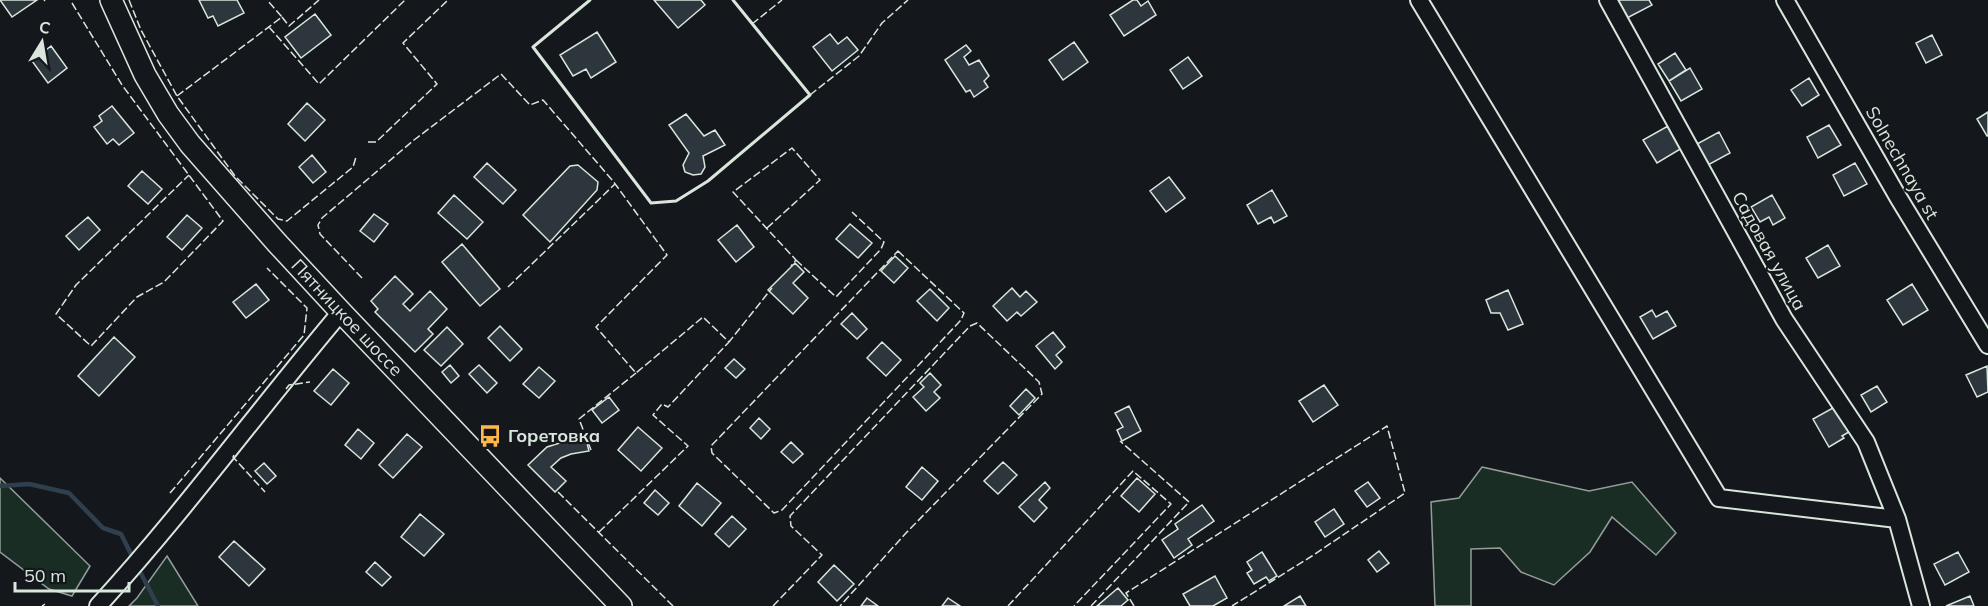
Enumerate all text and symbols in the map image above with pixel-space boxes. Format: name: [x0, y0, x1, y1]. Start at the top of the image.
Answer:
north arrow: [12, 12, 72, 72]
text: С: [38, 16, 52, 38]
street label: Solnechnaya st: [1861, 102, 1944, 223]
street label: Садовая улица: [1727, 187, 1812, 314]
street label: Пятницкое шоссе: [287, 254, 408, 381]
bus stop icon: Горетовка: [477, 423, 503, 449]
place label: Горетовка: [508, 424, 600, 447]
scale bar: [15, 555, 129, 593]
text: 50 m: [24, 564, 66, 587]

